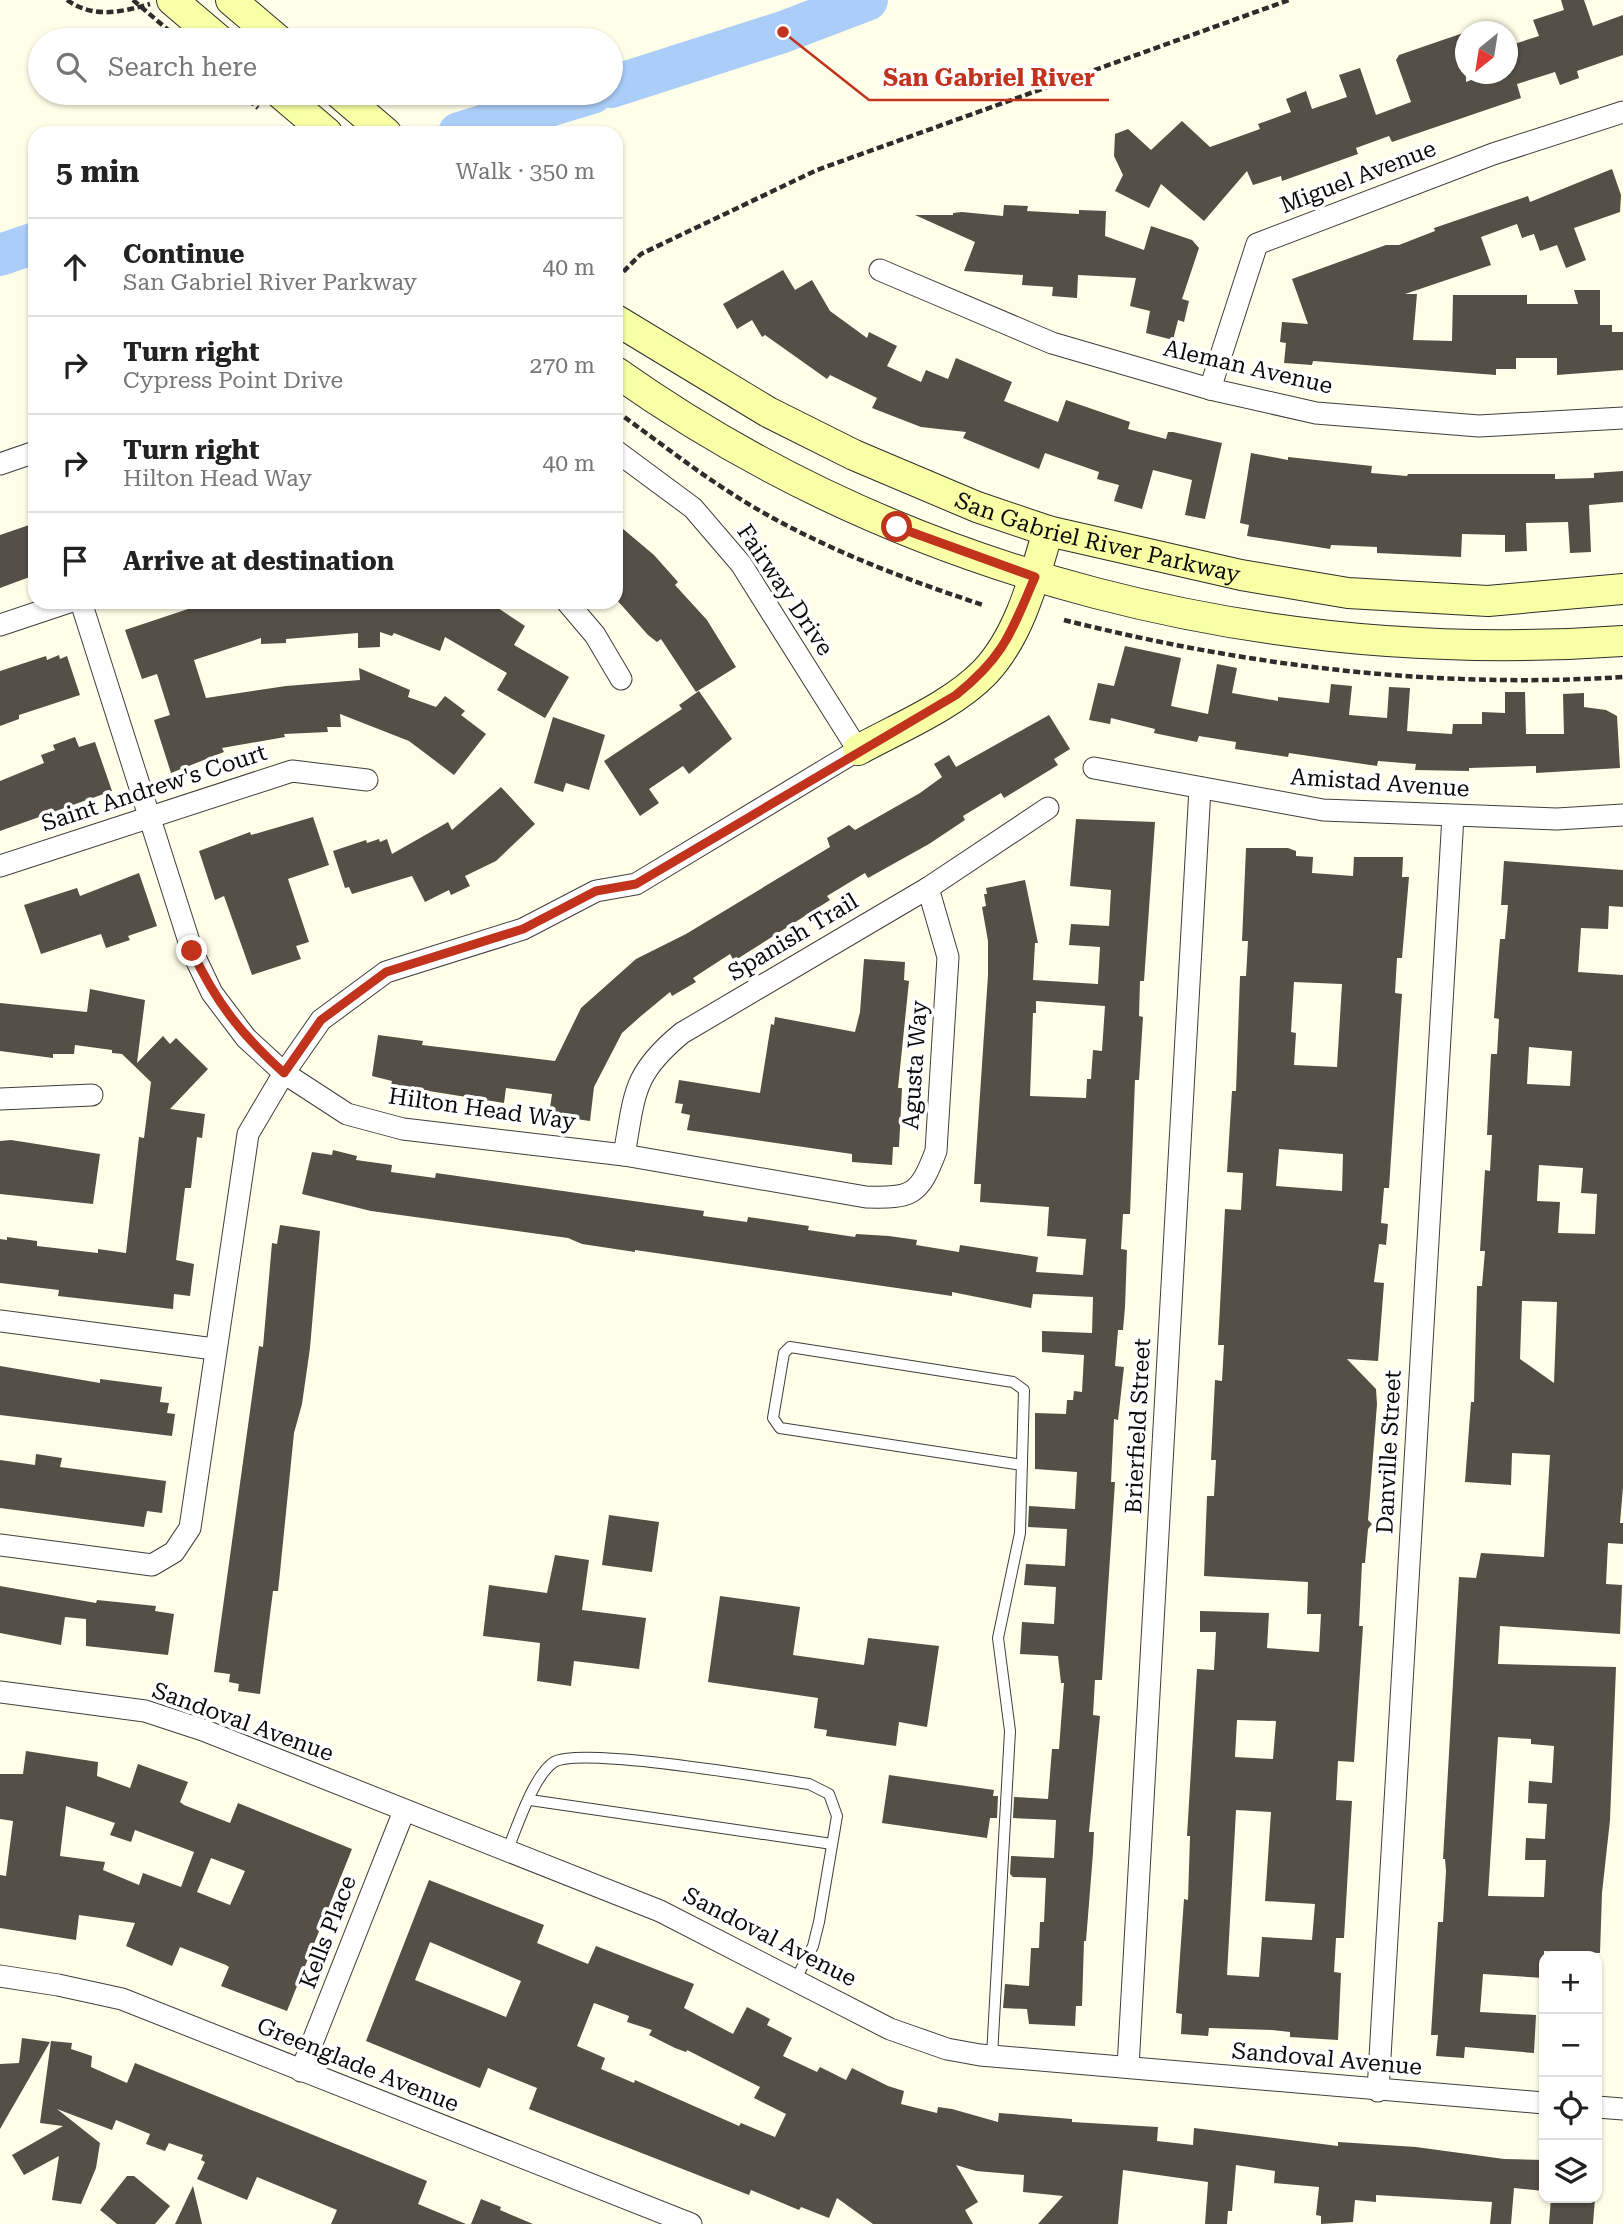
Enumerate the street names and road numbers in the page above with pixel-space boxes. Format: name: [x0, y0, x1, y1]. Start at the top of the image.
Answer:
street label: Miguel Avenue: [1276, 135, 1440, 219]
street label: Aleman Avenue: [1161, 334, 1335, 400]
street label: San Gabriel River Parkway: [951, 486, 1243, 588]
street label: Fairway Drive: [731, 519, 839, 661]
street label: Saint Andrew's Court: [38, 739, 270, 837]
street label: Amistad Avenue: [1290, 763, 1470, 803]
street label: Spanish Trail: [723, 888, 863, 986]
street label: Agusta Way: [897, 999, 933, 1130]
street label: Hilton Head Way: [387, 1082, 578, 1136]
street label: Brierfield Street: [1120, 1337, 1156, 1514]
street label: Danville Street: [1371, 1369, 1407, 1535]
street label: Sandoval Avenue: [149, 1677, 337, 1767]
street label: Kells Place: [294, 1872, 362, 1992]
street label: Sandoval Avenue: [679, 1882, 861, 1992]
street label: Greenglade Avenue: [253, 2012, 463, 2118]
street label: Sandoval Avenue: [1231, 2037, 1423, 2081]

